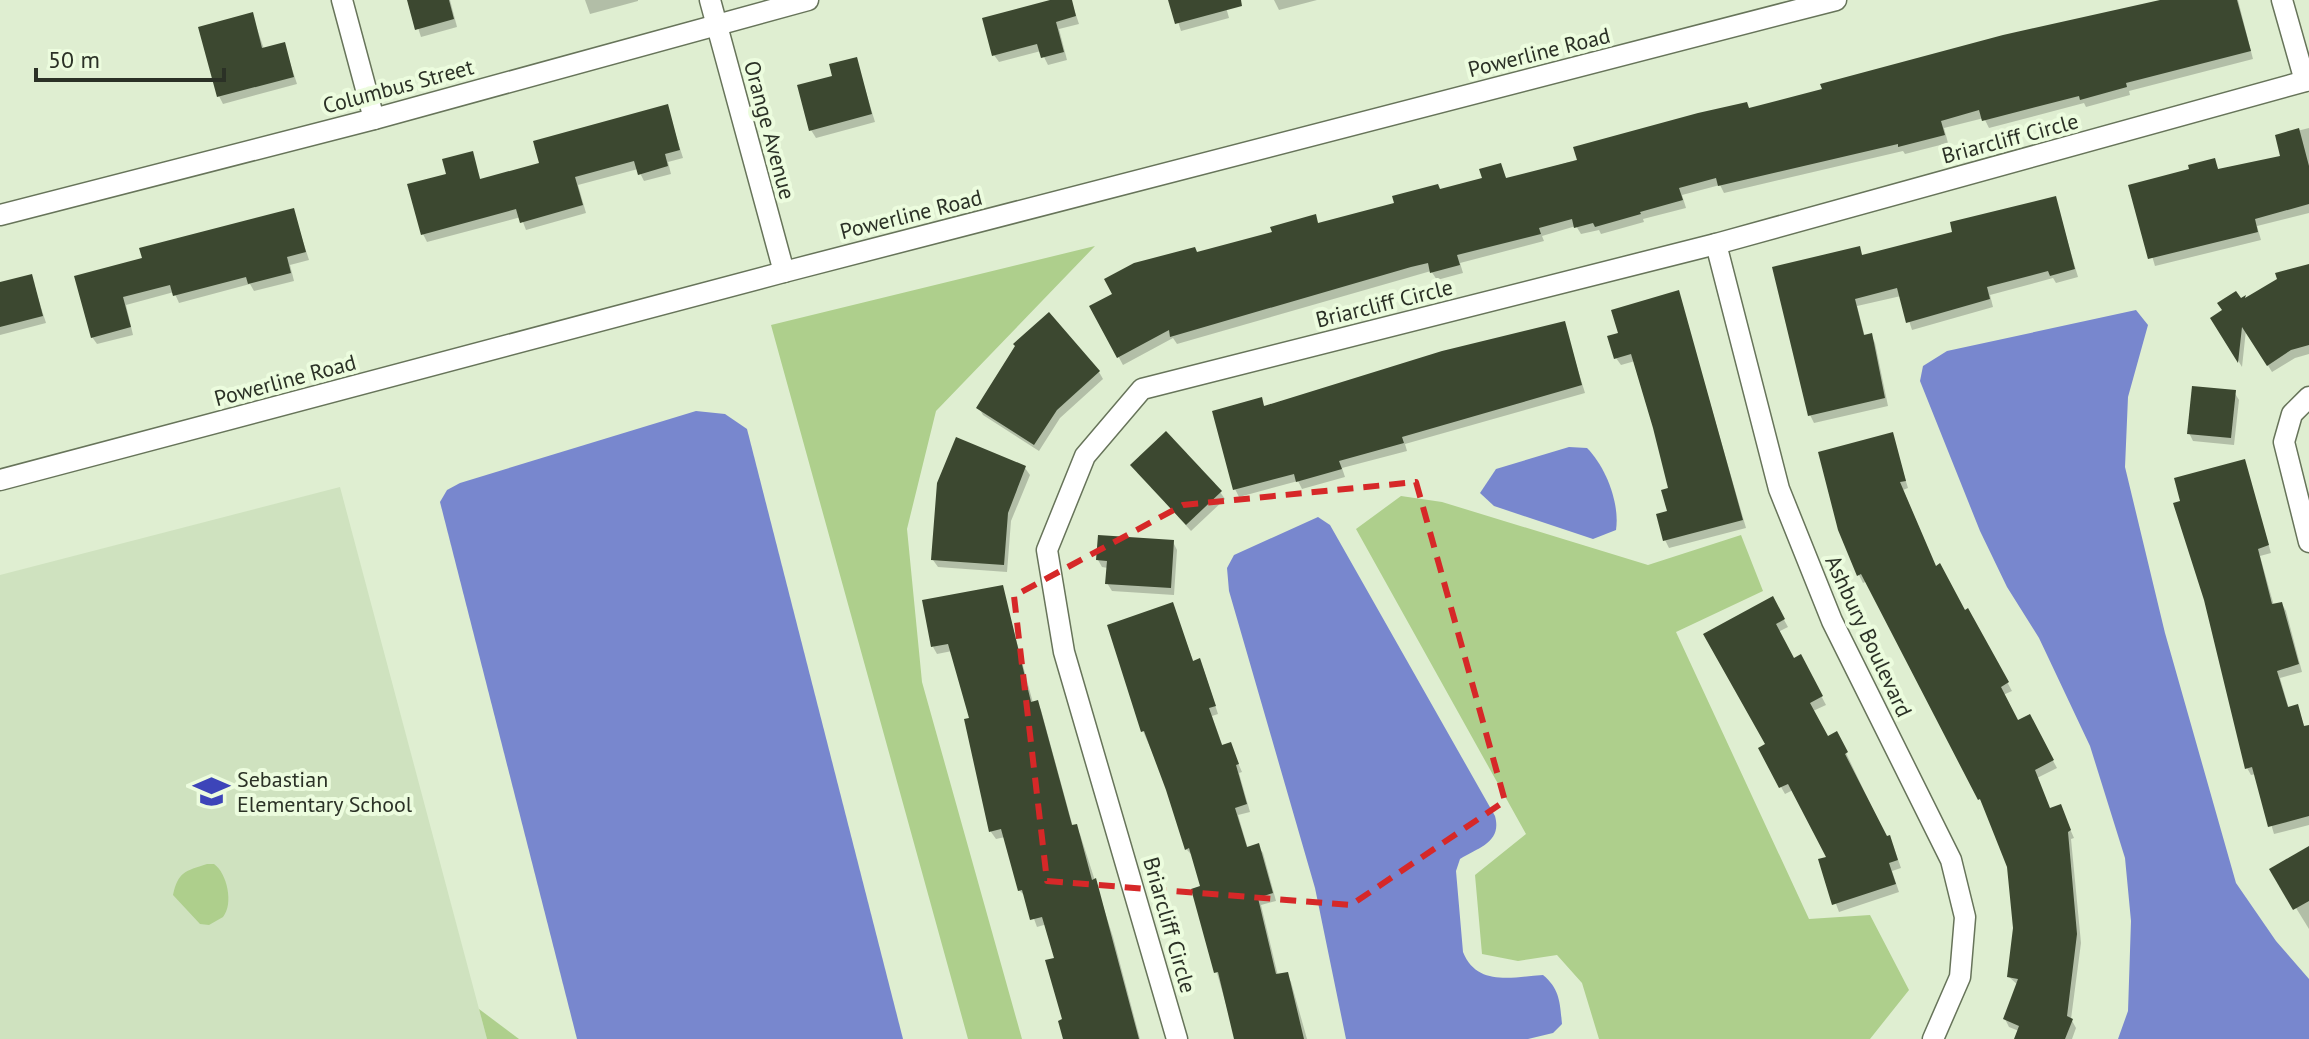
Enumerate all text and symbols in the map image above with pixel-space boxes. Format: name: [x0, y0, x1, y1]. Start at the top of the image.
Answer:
street label: Powerline Road: [1465, 21, 1613, 83]
scale bar: [36, 32, 224, 82]
text: 50 m: [48, 44, 100, 75]
street label: Columbus Street: [320, 52, 477, 120]
street label: Orange Avenue: [738, 58, 802, 202]
street label: Briarcliff Circle: [1939, 106, 2081, 170]
street label: Powerline Road: [837, 183, 985, 245]
street label: Briarcliff Circle: [1313, 272, 1455, 334]
street label: Powerline Road: [211, 348, 359, 412]
street label: Ashbury Boulevard: [1819, 551, 1919, 721]
place label: Sebastian Elementary School: [237, 765, 413, 818]
school or university icon: Sebastian Elementary School: [192, 773, 230, 811]
street label: Briarcliff Circle: [1137, 854, 1203, 996]

